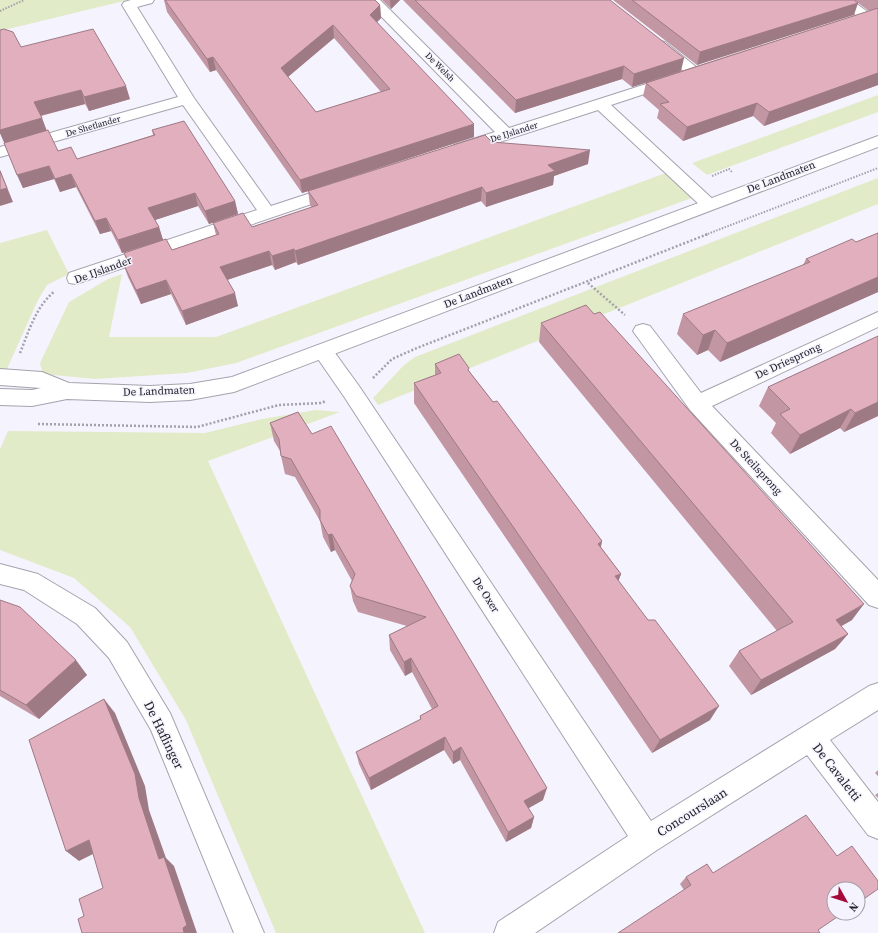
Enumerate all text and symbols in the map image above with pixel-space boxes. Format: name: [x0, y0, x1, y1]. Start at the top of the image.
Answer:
street label: De Welsh: [423, 50, 458, 85]
street label: De Shetlander: [64, 112, 122, 140]
street label: De IJslander: [489, 119, 540, 145]
street label: De Landmaten: [745, 157, 818, 197]
street label: De IJslander: [72, 253, 134, 287]
street label: De Landmaten: [442, 272, 515, 312]
street label: De Driesprong: [752, 339, 824, 383]
street label: De Landmaten: [123, 382, 196, 400]
street label: De Steilsprong: [726, 436, 786, 498]
street label: De Oxer: [469, 574, 503, 616]
street label: De Haflinger: [140, 698, 188, 772]
street label: De Cavaletti: [809, 739, 865, 805]
street label: Concourslaan: [654, 784, 730, 840]
north arrow: [826, 881, 866, 921]
text: N: [845, 899, 862, 915]

